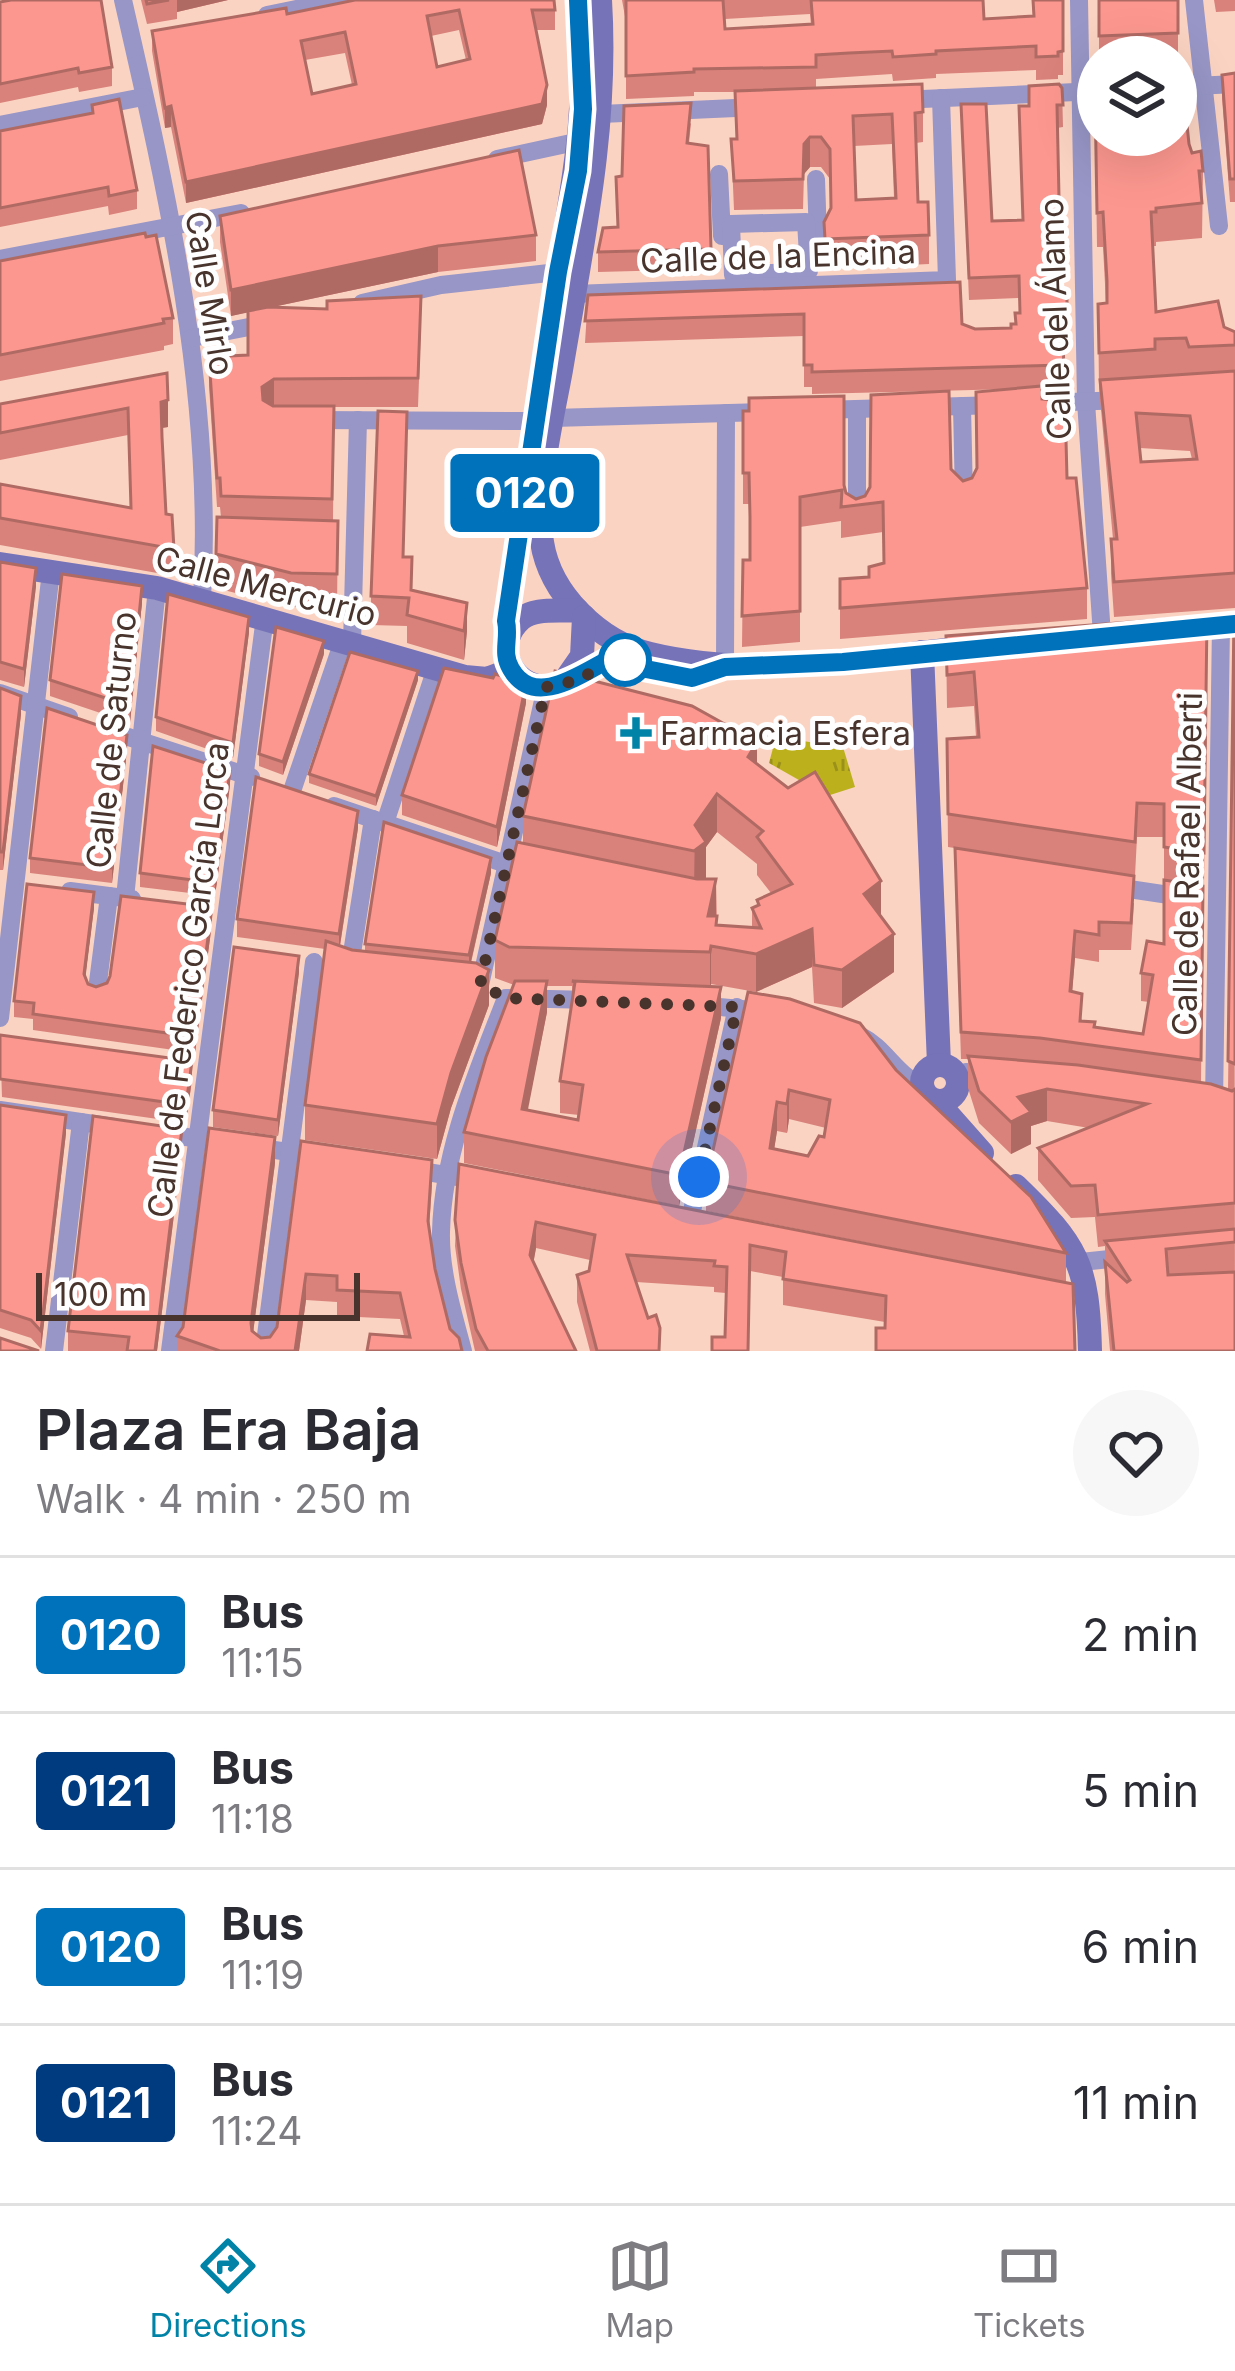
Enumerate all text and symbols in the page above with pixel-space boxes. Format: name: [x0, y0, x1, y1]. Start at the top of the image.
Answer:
map controls: [1077, 36, 1197, 156]
button: layers: [1077, 36, 1197, 156]
street label: Calle del Álamo: [1031, 197, 1079, 441]
street label: Calle Mirlo: [177, 208, 243, 378]
street label: Calle de la Encina: [639, 231, 917, 281]
line badge: 0120: [441, 454, 609, 532]
text: 0120: [474, 467, 576, 518]
street label: Calle Mercurio: [151, 537, 381, 635]
street label: Calle de Saturno: [78, 610, 144, 870]
unlabelled marker: [600, 635, 650, 685]
street label: Calle de Rafael Alberti: [1164, 692, 1210, 1036]
place label: Farmacia Esfera: [660, 713, 911, 753]
marker: Farmacia Esfera: [623, 720, 649, 746]
street label: Calle de Federico García Lorca: [139, 740, 237, 1220]
your location: [669, 1147, 729, 1207]
scale bar: [36, 1267, 360, 1320]
text: 100 m: [54, 1274, 147, 1314]
button: heart: [1073, 1390, 1199, 1516]
text: Plaza Era Baja: [36, 1395, 421, 1464]
text: Walk · 4 min · 250 m: [36, 1475, 412, 1522]
text: Bus: [221, 1584, 304, 1639]
text: 2 min: [1082, 1607, 1199, 1662]
text: 0120: [60, 1609, 161, 1660]
text: 11:15: [221, 1639, 304, 1686]
text: Bus: [211, 1740, 294, 1795]
text: 5 min: [1082, 1763, 1199, 1818]
text: 0121: [60, 1765, 151, 1816]
text: 11:18: [211, 1795, 294, 1842]
text: Bus: [221, 1896, 304, 1951]
text: 6 min: [1082, 1919, 1199, 1974]
text: 0120: [60, 1921, 161, 1972]
text: 11:19: [221, 1951, 304, 1998]
text: Bus: [211, 2052, 294, 2107]
text: 11 min: [1073, 2075, 1199, 2130]
text: 0121: [60, 2077, 151, 2128]
text: 11:24: [211, 2107, 302, 2154]
tab: Directions: [149, 2233, 307, 2345]
tab: Map: [606, 2233, 674, 2345]
tab: Tickets: [973, 2233, 1086, 2345]

